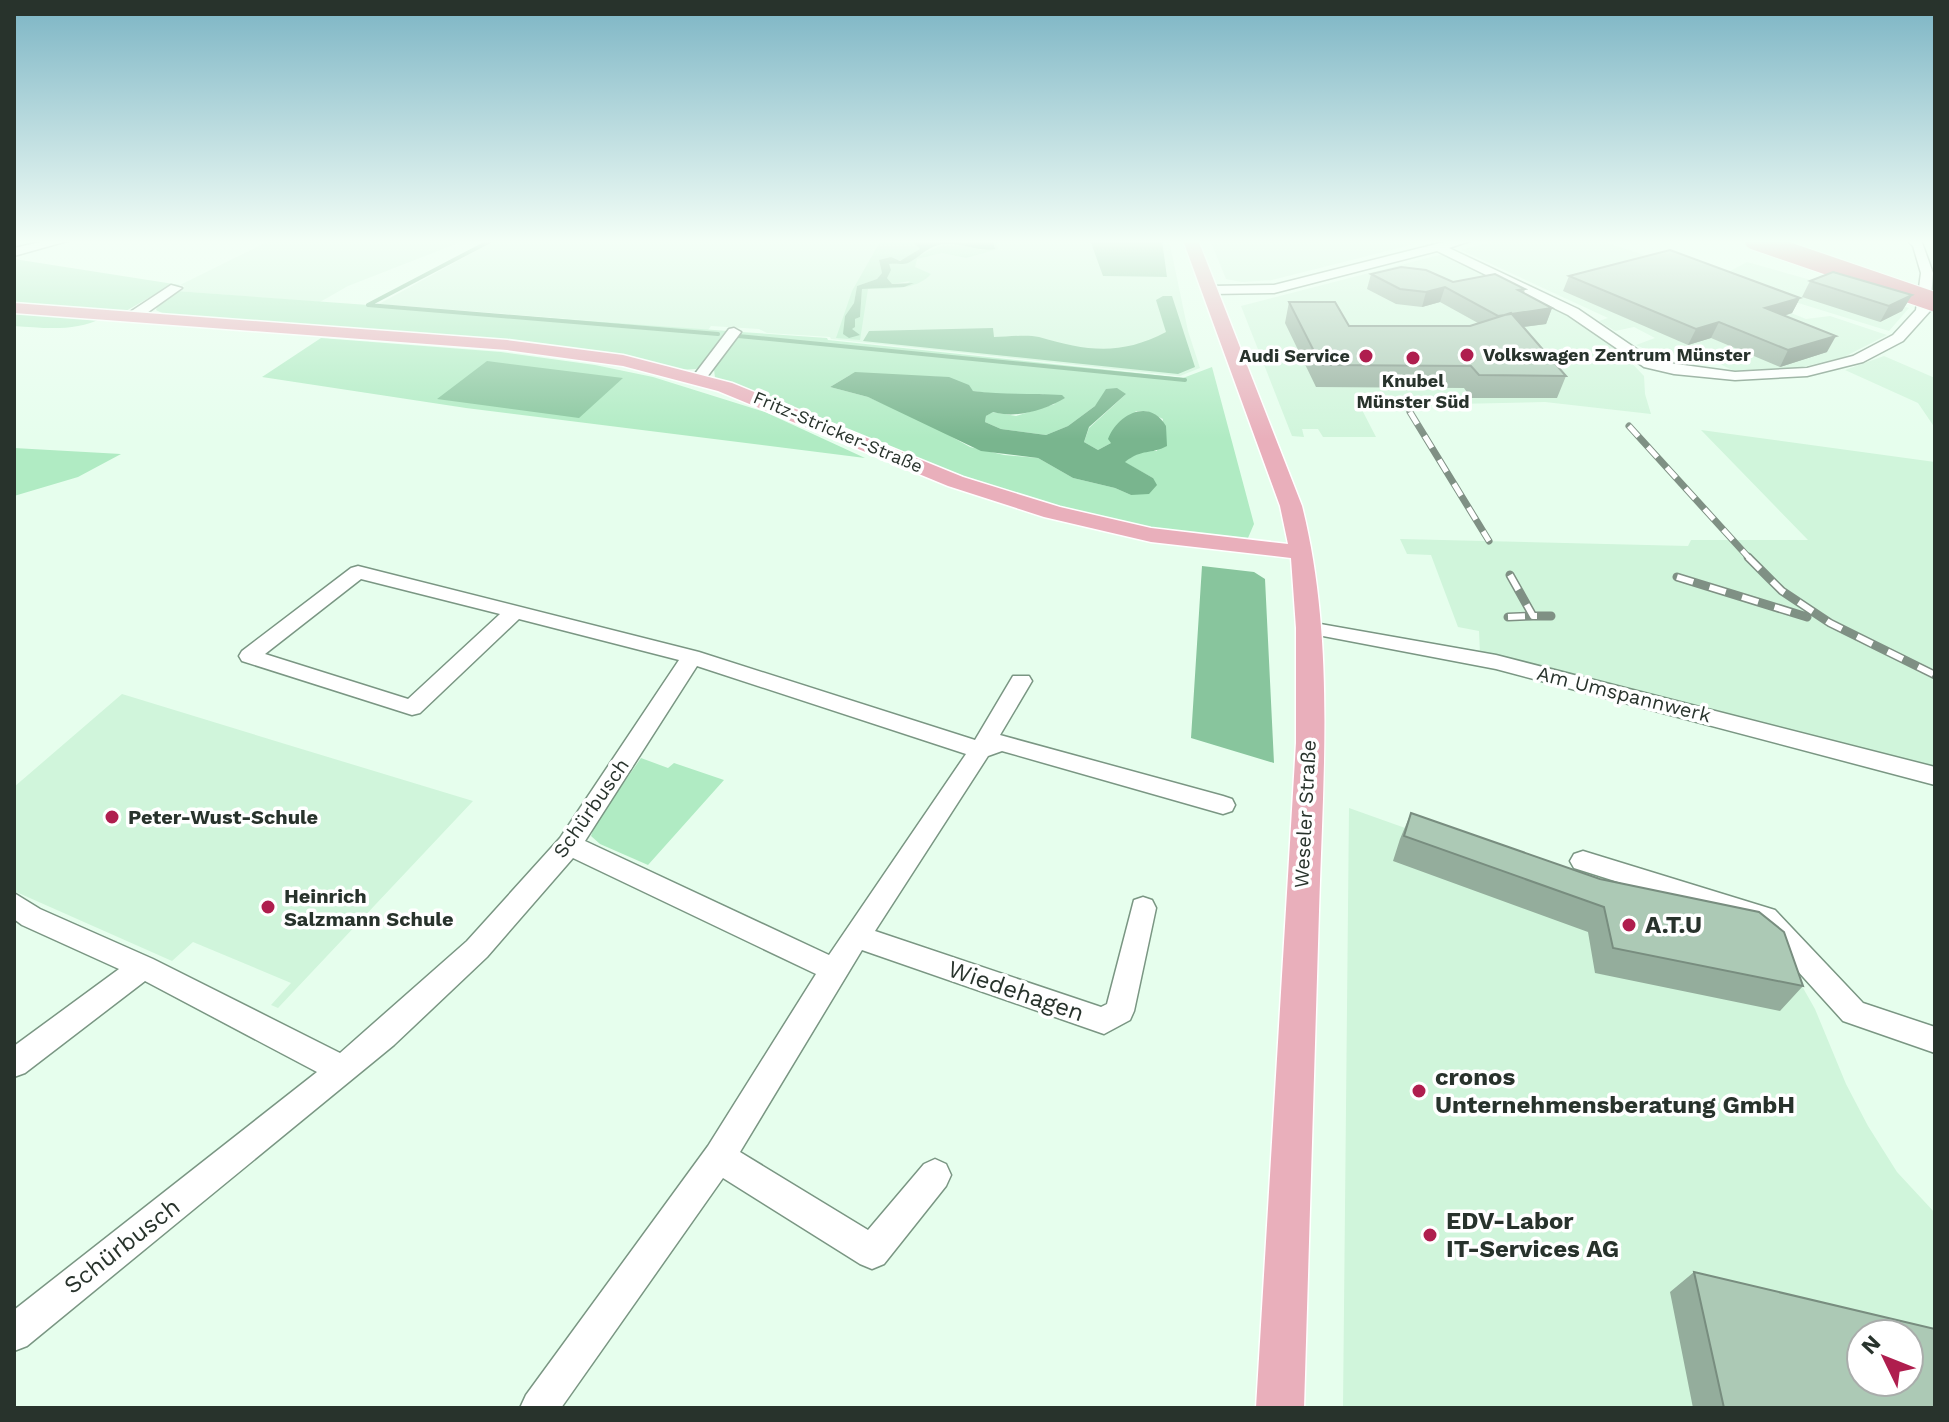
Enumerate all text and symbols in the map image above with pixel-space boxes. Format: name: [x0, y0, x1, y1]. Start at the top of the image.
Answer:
place label: Volkswagen Zentrum Münster: [1483, 344, 1751, 365]
place label: Audi Service: [1239, 345, 1350, 366]
marker: Volkswagen Zentrum Münster: [1458, 346, 1476, 364]
marker: Audi Service: [1357, 347, 1375, 365]
marker: Knubel Münster Süd: [1404, 349, 1422, 367]
place label: Knubel Münster Süd: [1356, 370, 1470, 412]
street label: Fritz-Stricker-Straße: [750, 386, 926, 477]
street label: Am Umspannwerk: [1534, 661, 1714, 727]
street label: Weseler Straße: [1289, 739, 1321, 889]
street label: Schürbusch: [548, 754, 634, 862]
place label: Peter-Wust-Schule: [128, 805, 318, 829]
marker: Peter-Wust-Schule: [103, 808, 121, 826]
place label: Heinrich Salzmann Schule: [284, 884, 453, 931]
marker: Heinrich Salzmann Schule: [259, 898, 277, 916]
place label: A.T.U: [1645, 911, 1702, 939]
marker: A.T.U: [1620, 916, 1638, 934]
street label: Wiedehagen: [944, 955, 1088, 1027]
place label: cronos Unternehmensberatung GmbH: [1435, 1063, 1795, 1119]
marker: cronos Unternehmensberatung GmbH: [1410, 1082, 1428, 1100]
street label: Schürbusch: [59, 1192, 185, 1300]
place label: EDV-Labor IT-Services AG: [1446, 1207, 1619, 1263]
marker: EDV-Labor IT-Services AG: [1421, 1226, 1439, 1244]
north arrow: [1845, 1318, 1925, 1398]
text: N: [1856, 1330, 1885, 1359]

